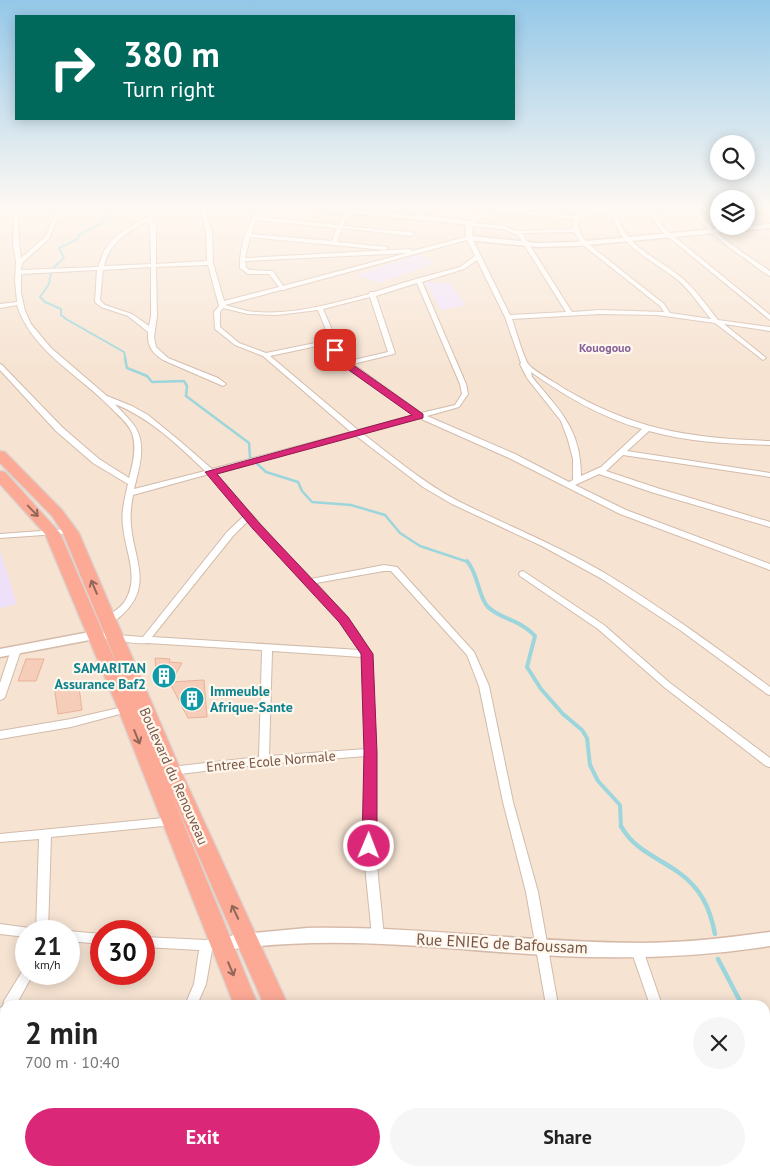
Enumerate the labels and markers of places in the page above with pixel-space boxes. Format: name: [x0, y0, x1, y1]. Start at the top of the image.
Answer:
pin: [314, 329, 356, 371]
place label: SAMARITAN Assurance Baf2: [55, 659, 146, 693]
building icon: SAMARITAN Assurance Baf2: [151, 663, 177, 689]
place label: Immeuble Afrique-Sante: [210, 682, 293, 716]
building icon: Immeuble Afrique-Sante: [179, 686, 205, 712]

